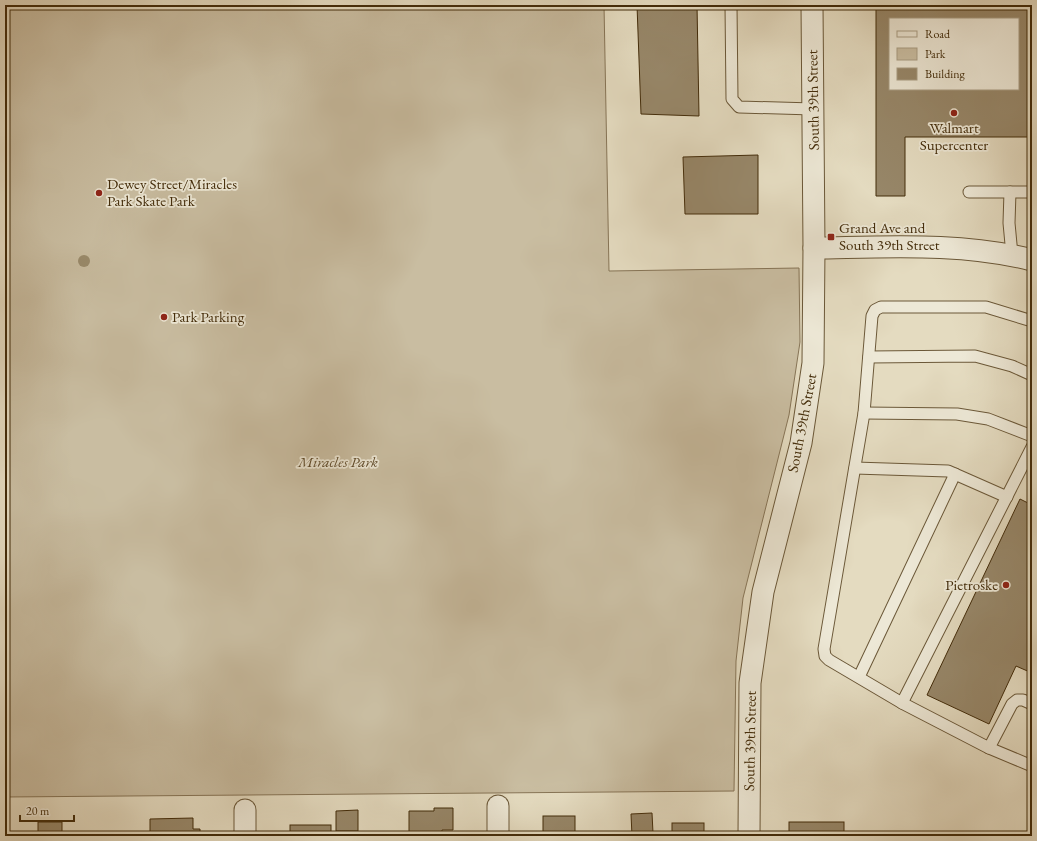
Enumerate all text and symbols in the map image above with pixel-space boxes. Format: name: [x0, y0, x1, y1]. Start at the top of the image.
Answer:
legend: [889, 18, 1019, 90]
text: Road: [925, 26, 951, 42]
text: Park: [925, 46, 946, 62]
street label: South 39th Street: [802, 49, 823, 150]
text: Building: [925, 66, 966, 82]
marker: Walmart Supercenter: [949, 108, 959, 118]
place label: Walmart Supercenter: [920, 118, 988, 154]
place label: Dewey Street/Miracles Park Skate Park: [107, 174, 237, 210]
marker: Dewey Street/Miracles Park Skate Park: [94, 188, 104, 198]
place label: Grand Ave and South 39th Street: [839, 218, 940, 254]
marker: Grand Ave and South 39th Street: [826, 232, 836, 242]
place label: Park Parking: [172, 307, 245, 326]
marker: Park Parking: [159, 312, 169, 322]
street label: South 39th Street: [783, 371, 820, 474]
park label: Miracles Park: [297, 452, 378, 471]
place label: Pietroske: [945, 575, 998, 594]
marker: Pietroske: [1001, 580, 1011, 590]
street label: South 39th Street: [739, 690, 760, 791]
scale bar: [20, 797, 74, 823]
text: 20 m: [26, 803, 50, 819]

